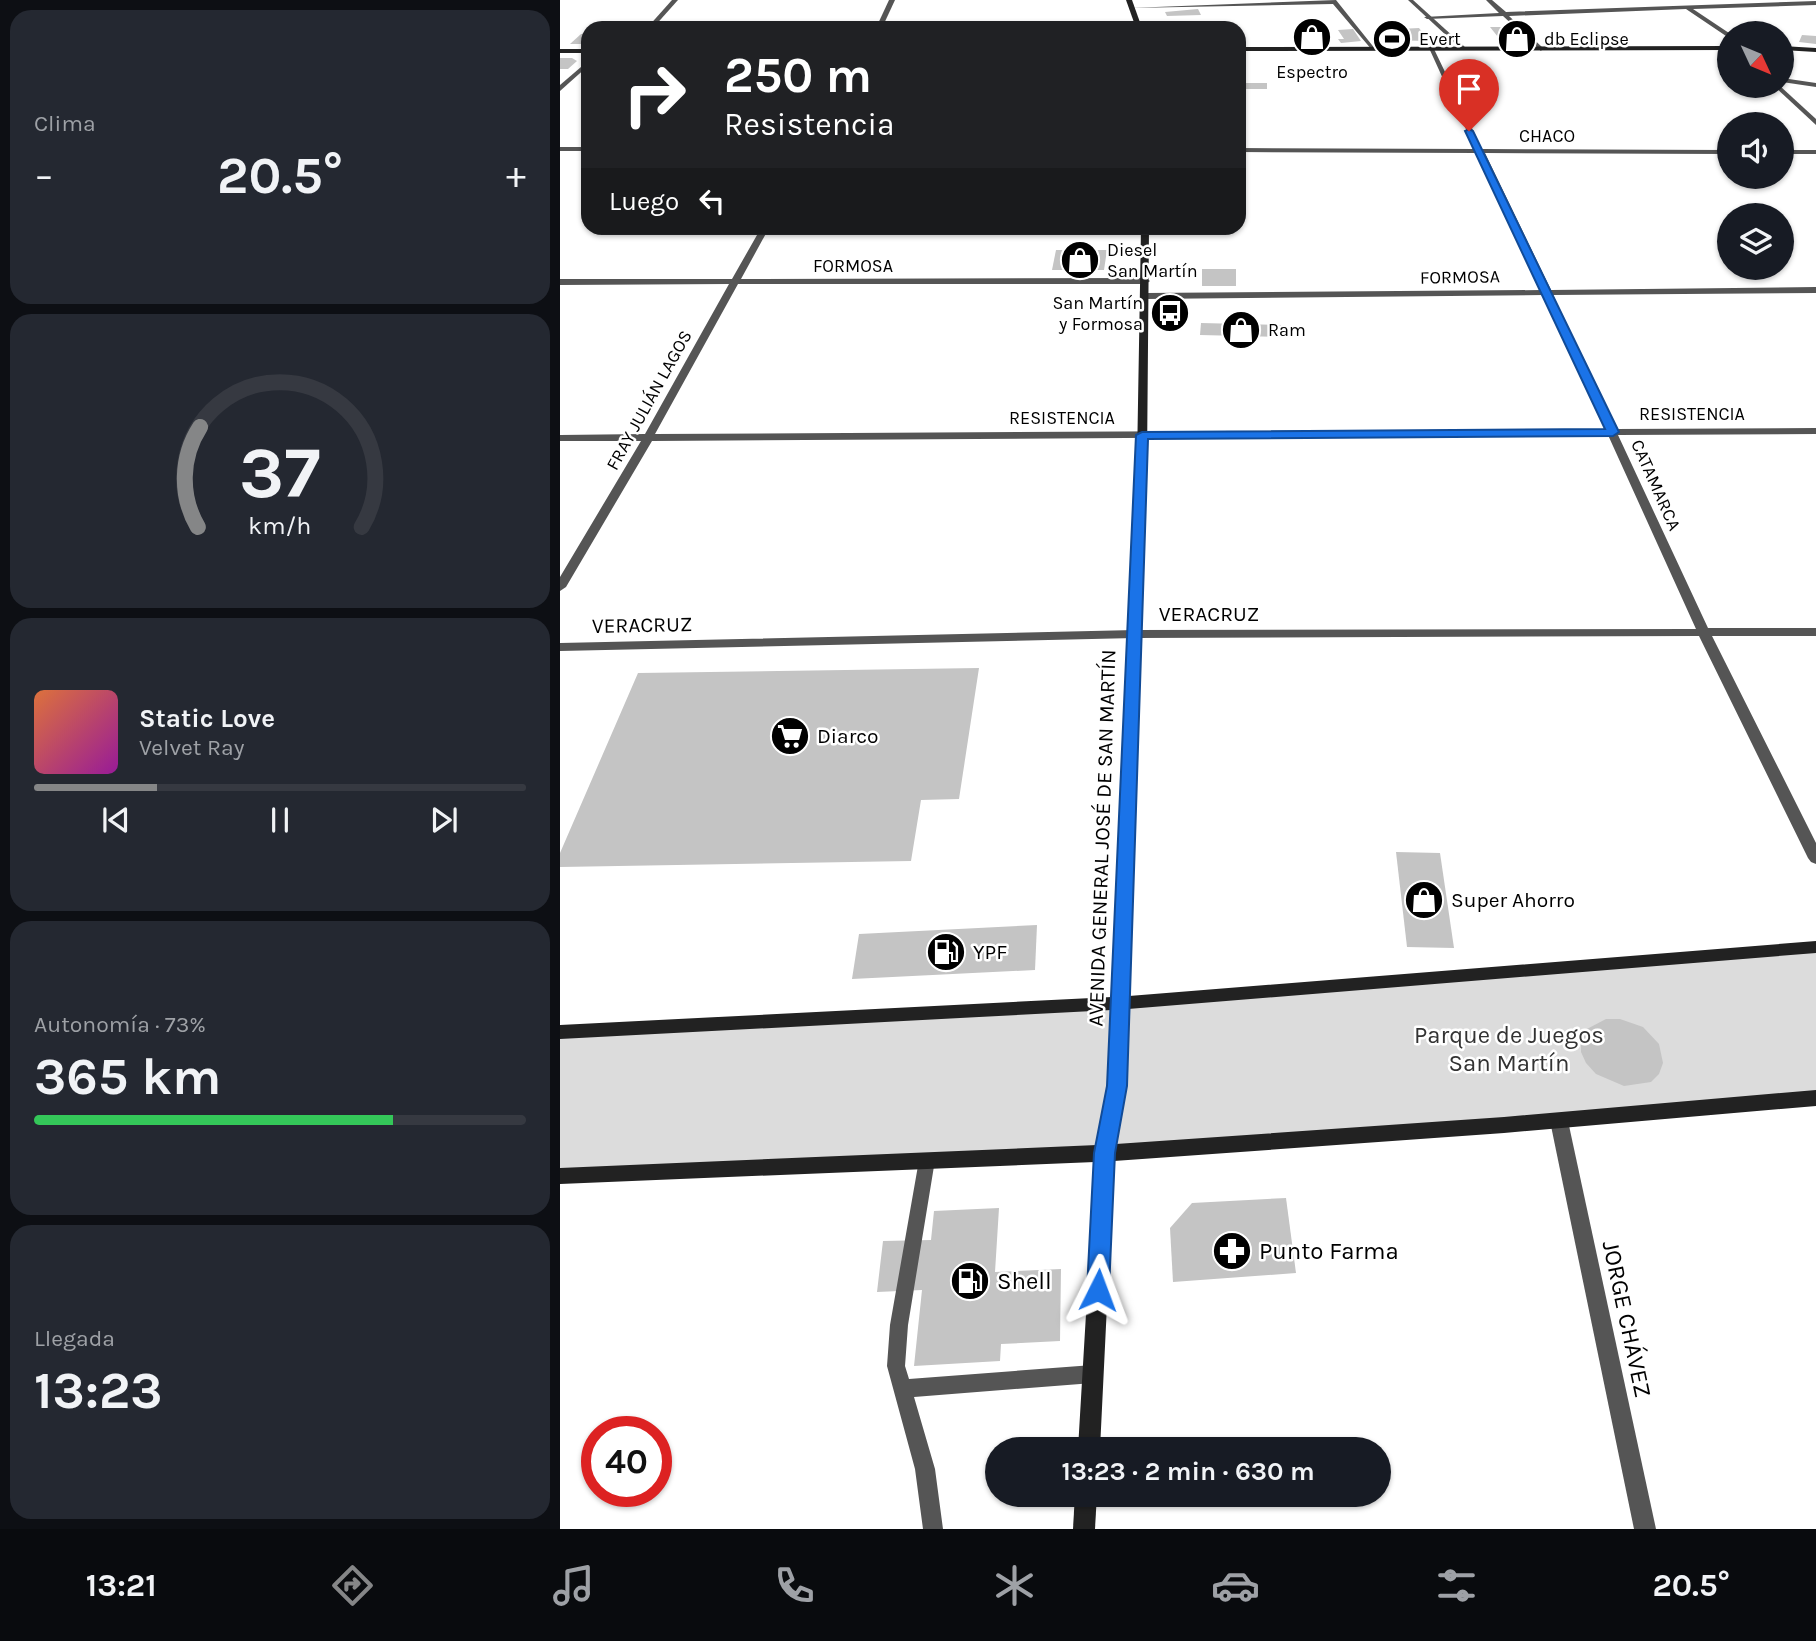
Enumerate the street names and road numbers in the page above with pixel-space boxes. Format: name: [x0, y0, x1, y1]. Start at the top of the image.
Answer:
street label: CHACO: [1519, 125, 1575, 147]
street label: FORMOSA: [813, 255, 893, 277]
street label: FORMOSA: [1420, 265, 1500, 289]
street label: FRAY JULIÁN LAGOS: [601, 326, 697, 474]
street label: RESISTENCIA: [1639, 403, 1745, 425]
street label: RESISTENCIA: [1009, 407, 1115, 429]
street label: CATAMARCA: [1626, 436, 1686, 534]
street label: VERACRUZ: [1159, 602, 1259, 626]
street label: VERACRUZ: [592, 612, 692, 638]
street label: AVENIDA GENERAL JOSÉ DE SAN MARTÍN: [1083, 649, 1121, 1027]
street label: JORGE CHÁVEZ: [1597, 1238, 1658, 1400]

